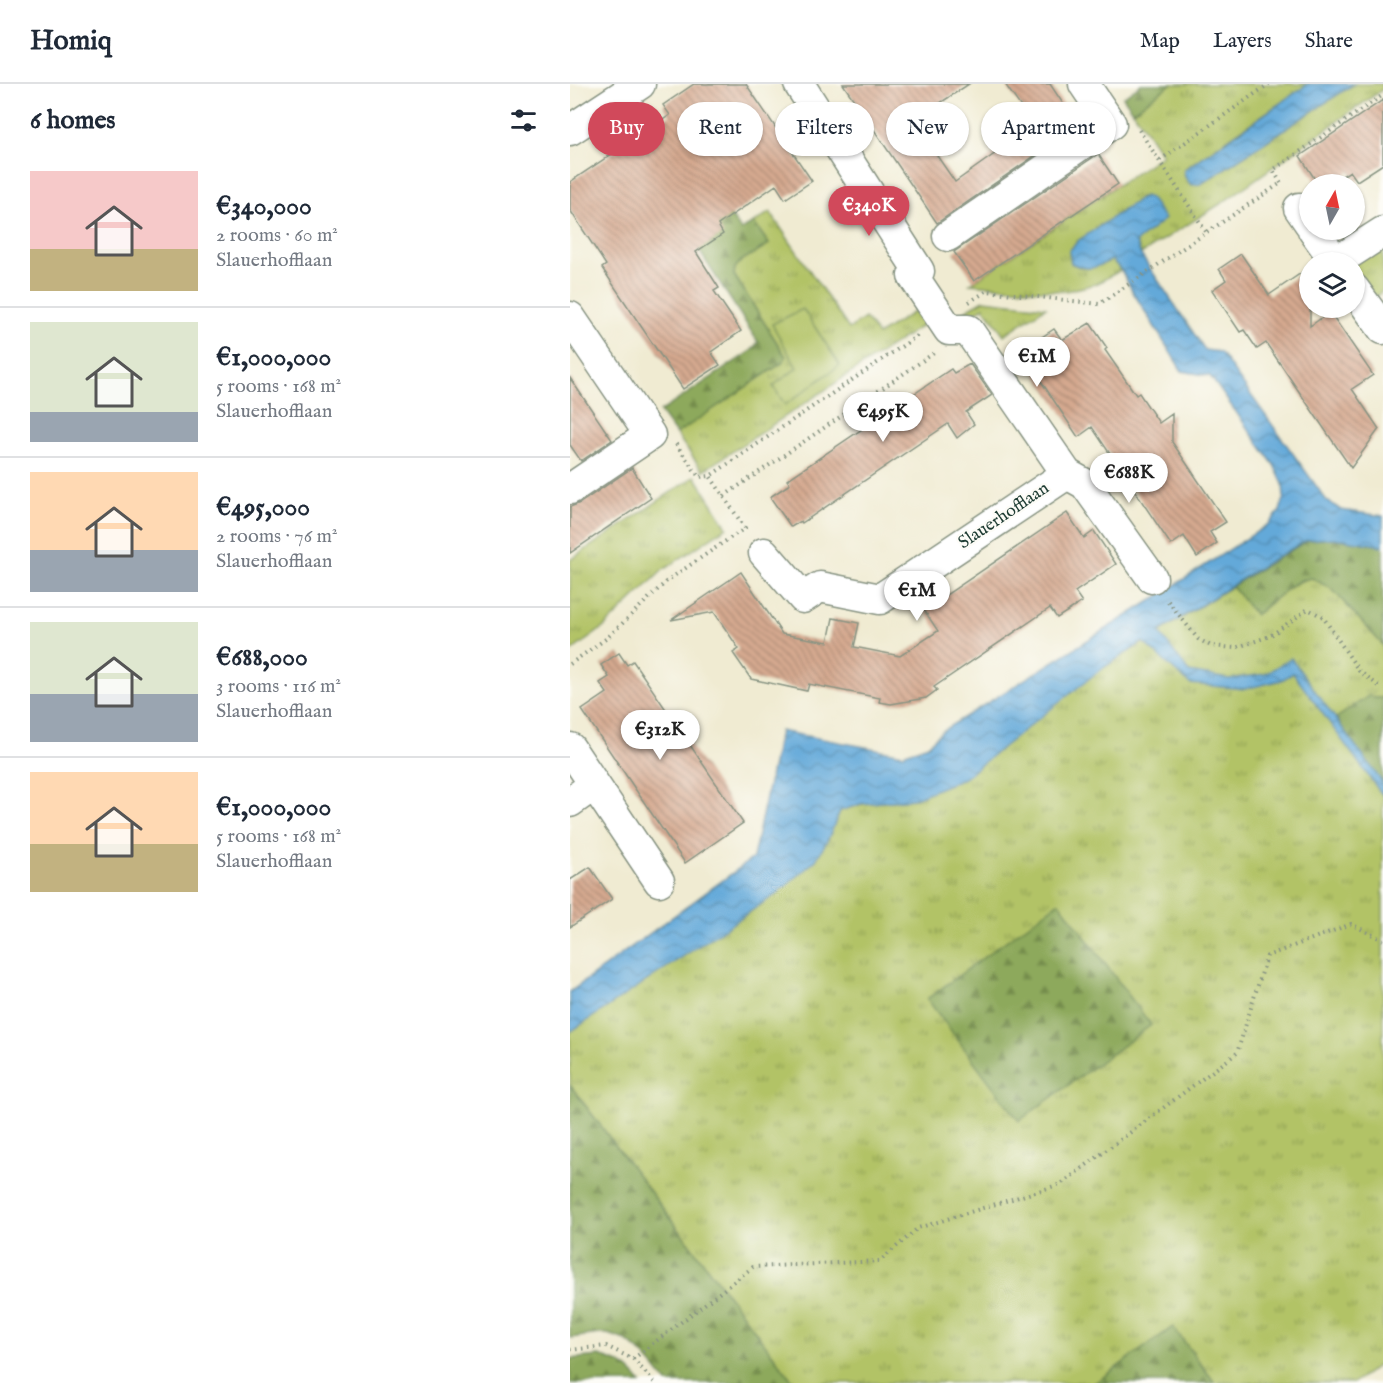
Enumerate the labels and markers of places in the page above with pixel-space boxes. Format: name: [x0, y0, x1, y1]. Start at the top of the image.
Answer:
pin: €340K: [827, 186, 911, 237]
pin: €1M: [1008, 337, 1066, 388]
pin: €495K: [841, 392, 925, 443]
pin: €688K: [1087, 453, 1171, 504]
pin: €1M: [888, 571, 946, 622]
pin: €312K: [618, 710, 702, 761]

